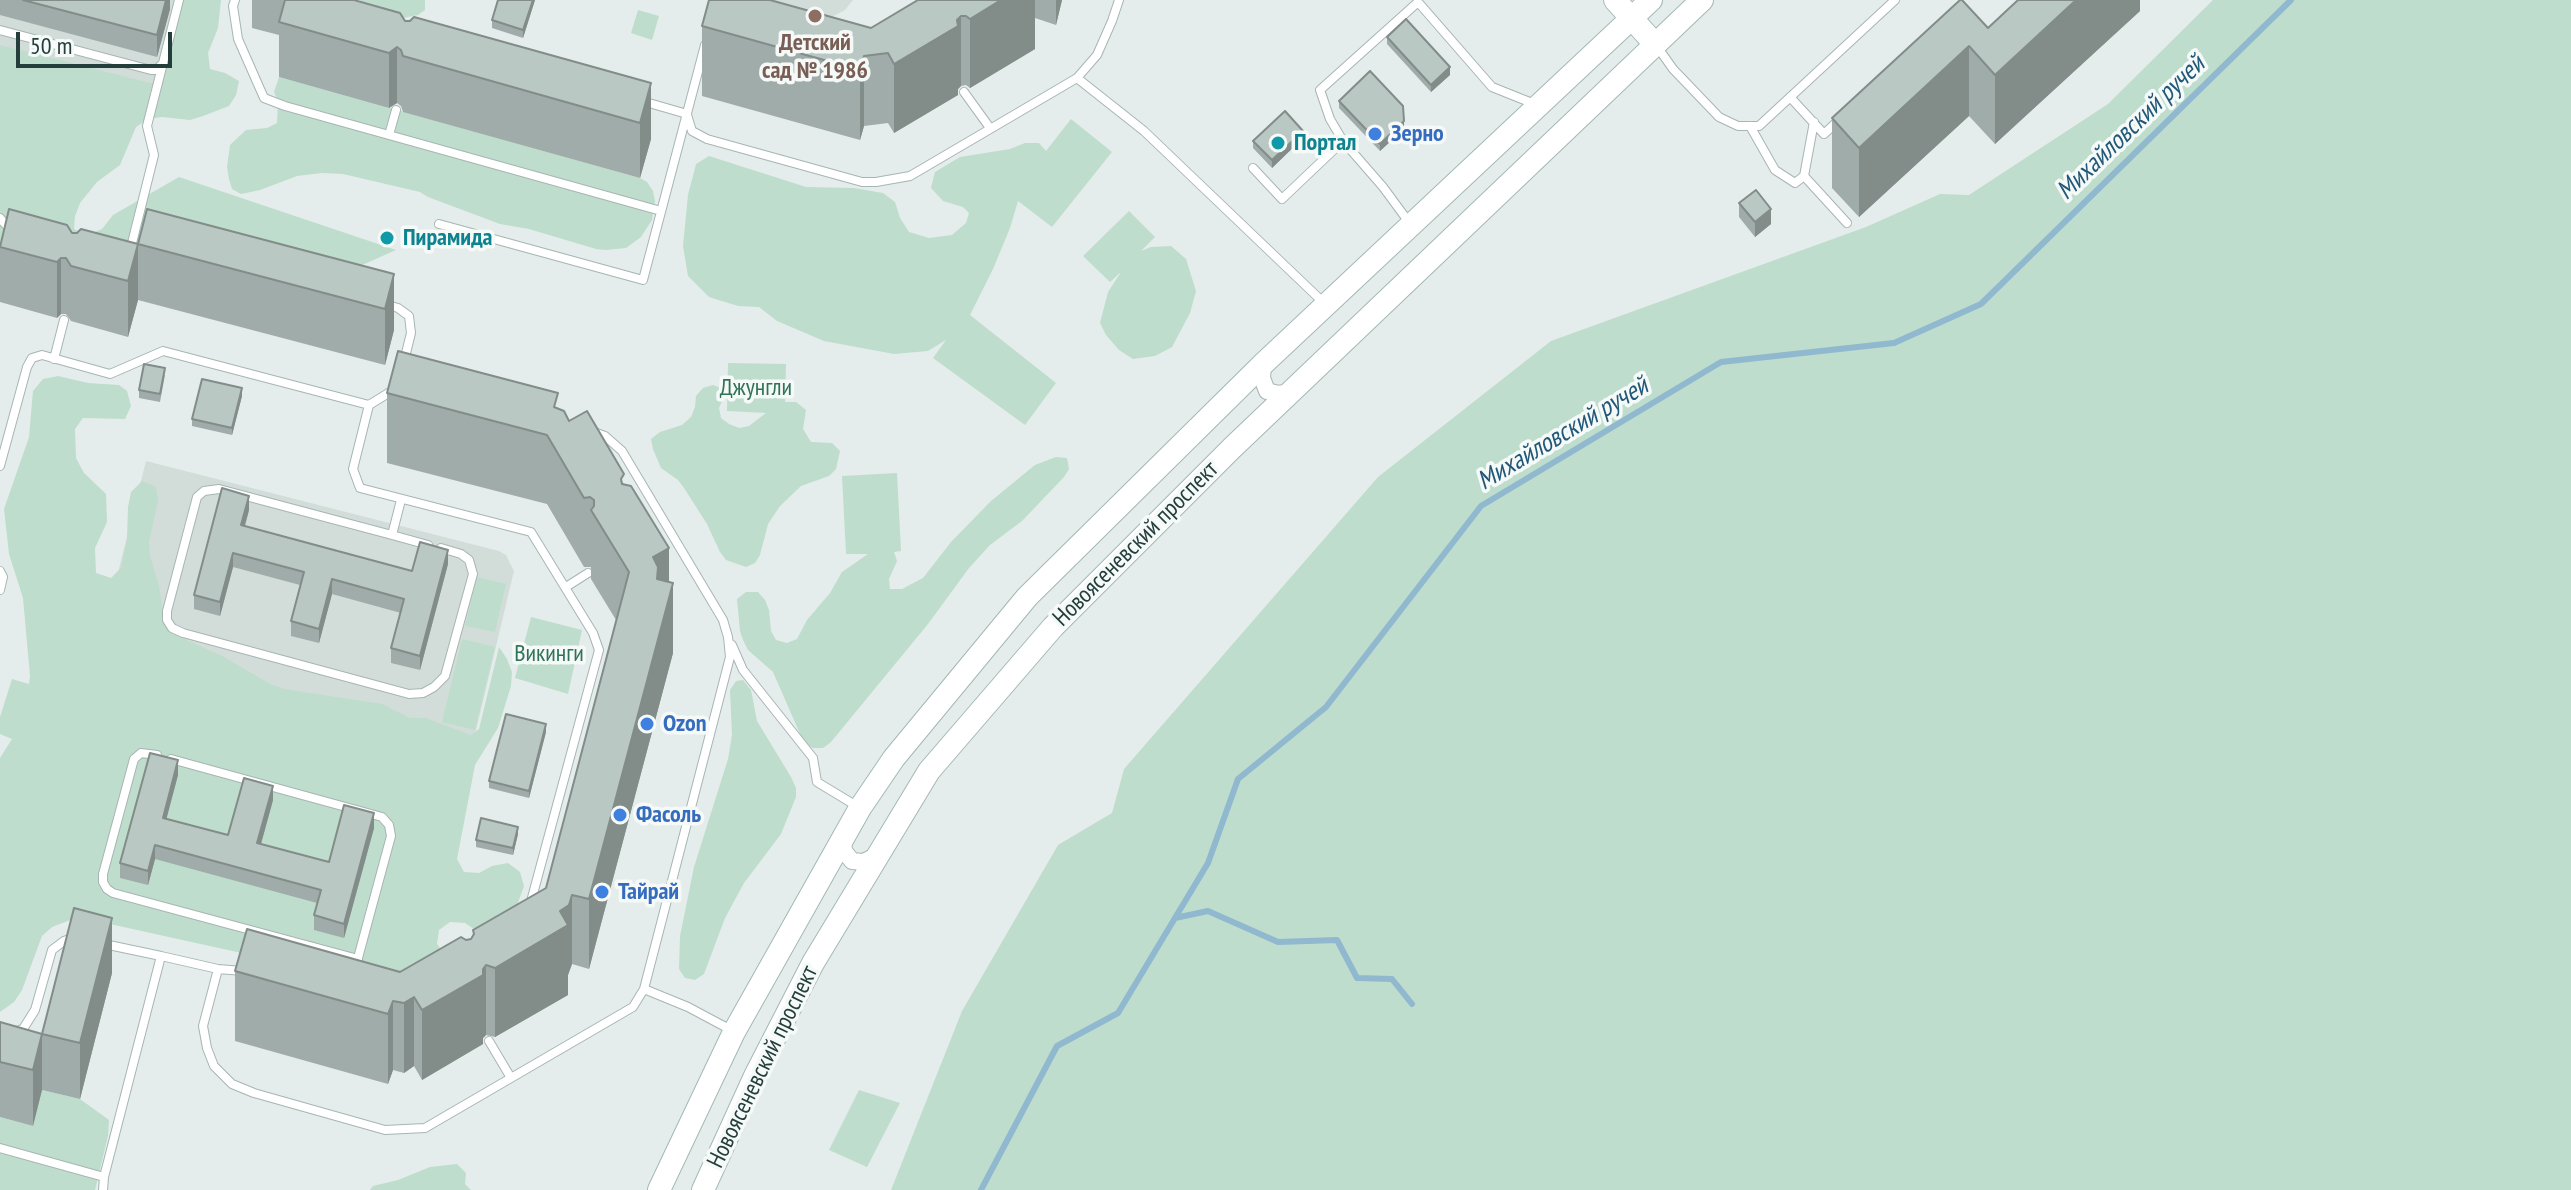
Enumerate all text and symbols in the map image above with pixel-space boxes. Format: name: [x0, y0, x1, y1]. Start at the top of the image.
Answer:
marker: Детский сад № 1986: [806, 7, 824, 25]
scale bar: [20, 16, 176, 66]
place label: Детский сад № 1986: [762, 29, 868, 85]
text: 50 m: [30, 30, 72, 61]
water label: Михайловский ручей: [2050, 49, 2212, 207]
place label: Зерно: [1391, 120, 1444, 148]
marker: Зерно: [1366, 125, 1384, 143]
place label: Портал: [1294, 129, 1356, 157]
marker: Портал: [1269, 134, 1287, 152]
place label: Пирамида: [403, 224, 492, 252]
marker: Пирамида: [378, 229, 396, 247]
water label: Михайловский ручей: [1472, 371, 1654, 497]
park label: Джунгли: [720, 374, 792, 402]
street label: Новоясеневский проспект: [1048, 456, 1224, 632]
park label: Викинги: [514, 640, 584, 668]
place label: Ozon: [663, 710, 706, 738]
marker: Ozon: [638, 715, 656, 733]
place label: Фасоль: [636, 801, 701, 829]
marker: Фасоль: [611, 806, 629, 824]
place label: Тайрай: [618, 878, 679, 906]
marker: Тайрай: [593, 883, 611, 901]
street label: Новоясеневский проспект: [702, 961, 824, 1173]

